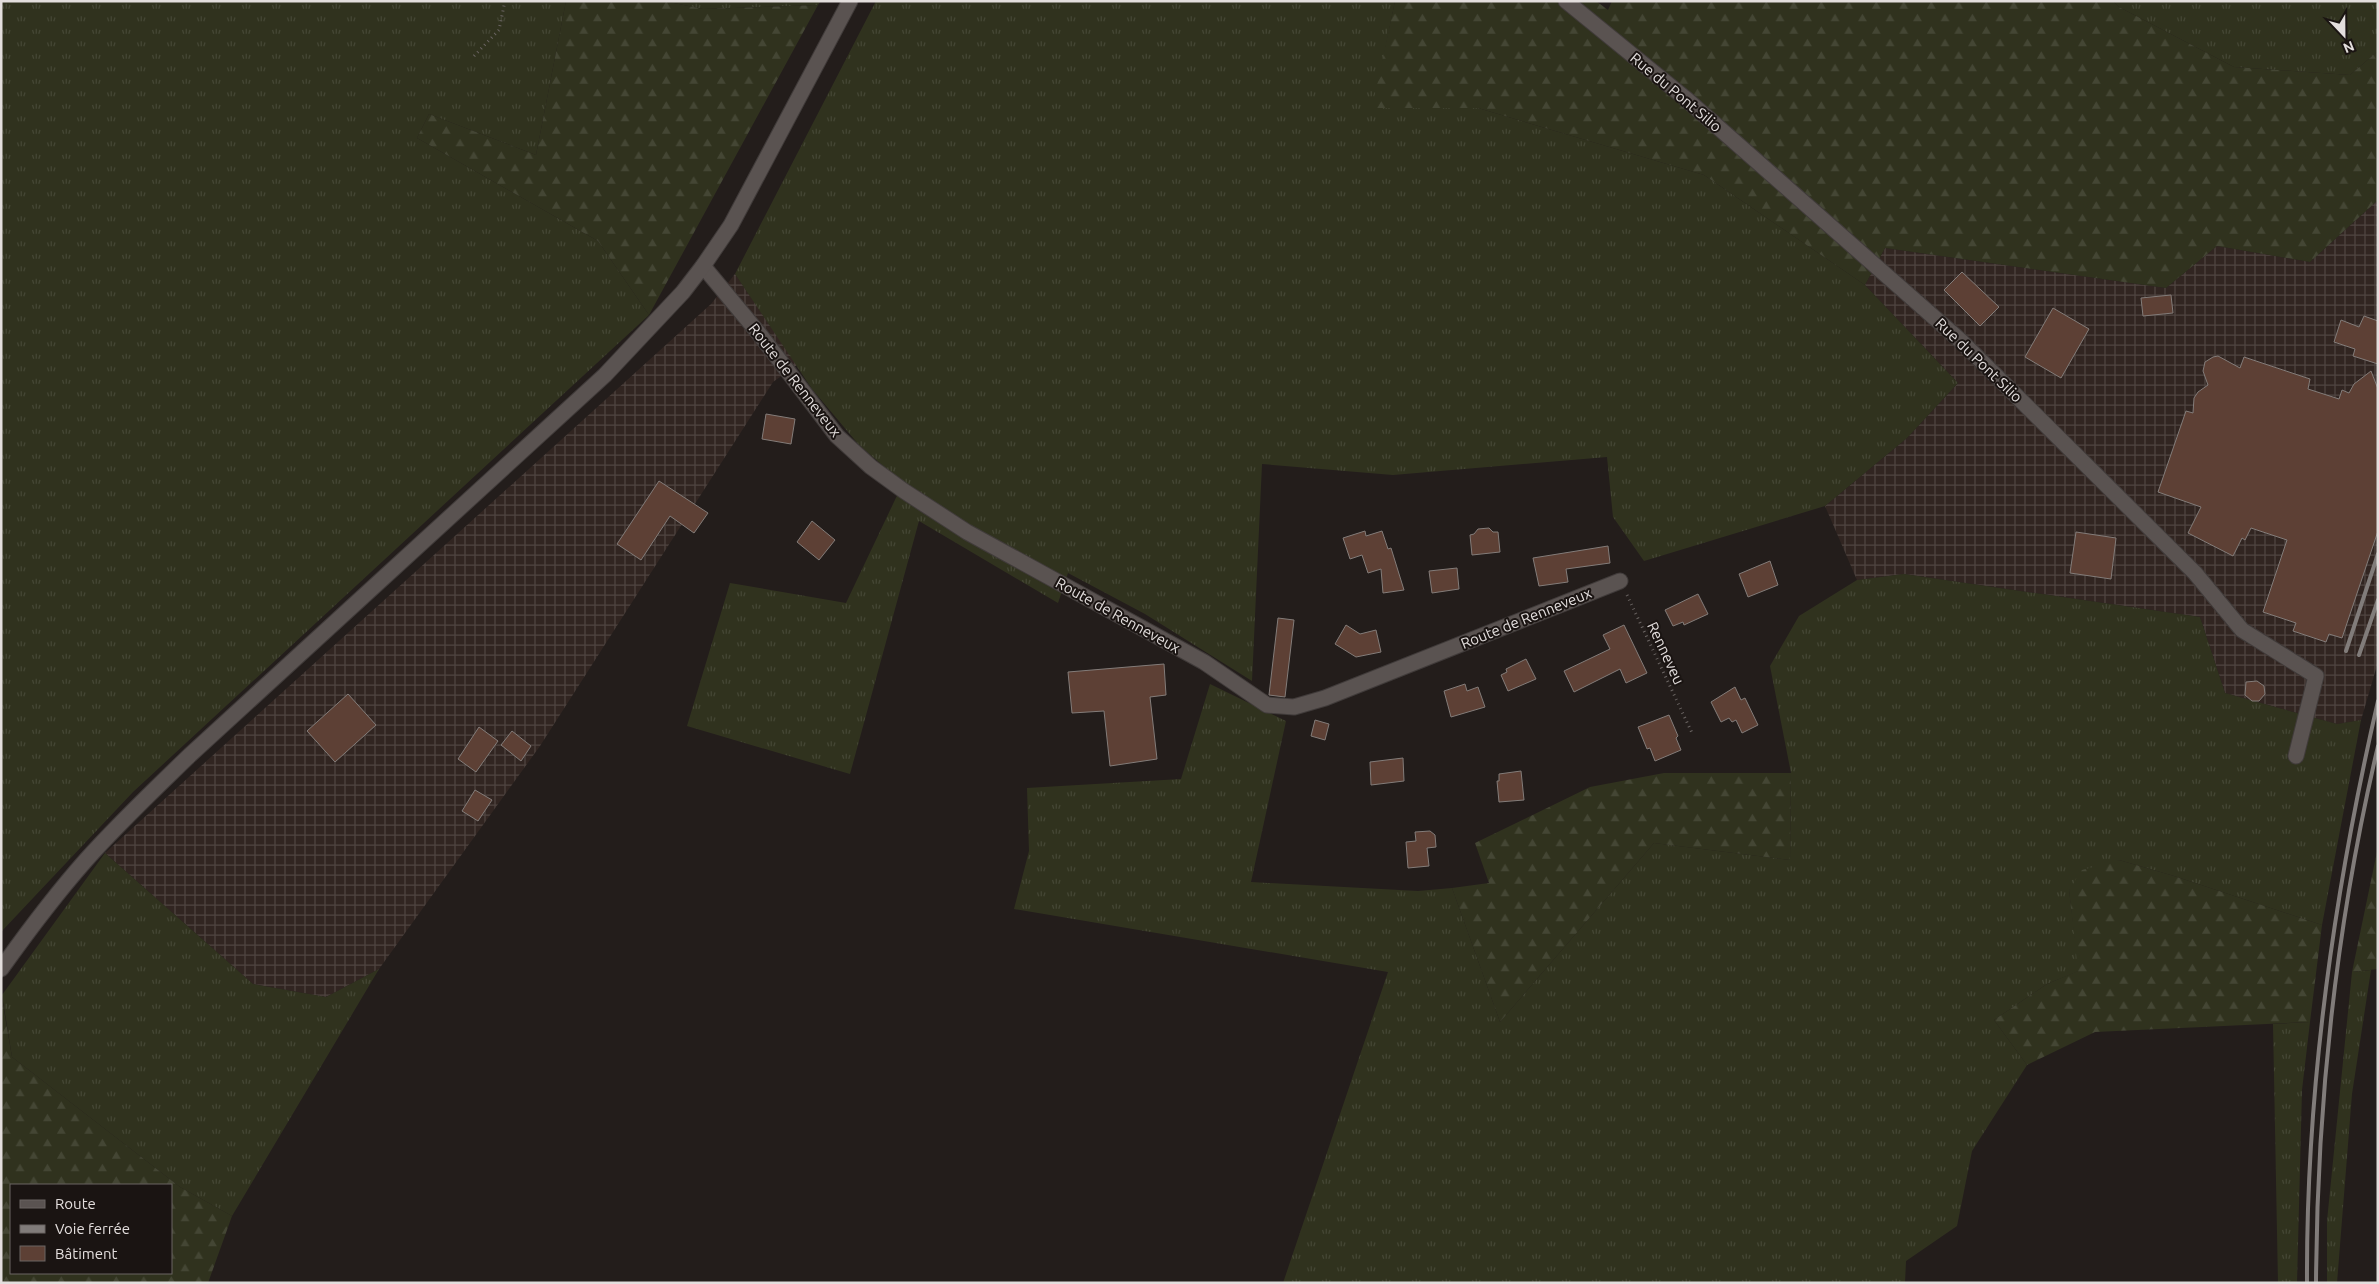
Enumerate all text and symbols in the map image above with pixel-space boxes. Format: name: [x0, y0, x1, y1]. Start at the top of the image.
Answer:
north arrow: [2319, 10, 2369, 60]
text: N: [2341, 38, 2357, 56]
street label: Rue du Pont Silio: [1627, 49, 1725, 135]
street label: Rue du Pont Silio: [1932, 314, 2026, 406]
street label: Route de Renneveux: [745, 320, 845, 441]
street label: Route de Renneveux: [1053, 574, 1183, 656]
street label: Route de Renneveux: [1458, 584, 1594, 652]
street label: Renneveu: [1644, 619, 1688, 687]
legend: [10, 1184, 172, 1274]
text: Route: [55, 1195, 96, 1212]
text: Voie ferrée: [55, 1220, 130, 1237]
text: Bâtiment: [55, 1245, 118, 1262]

